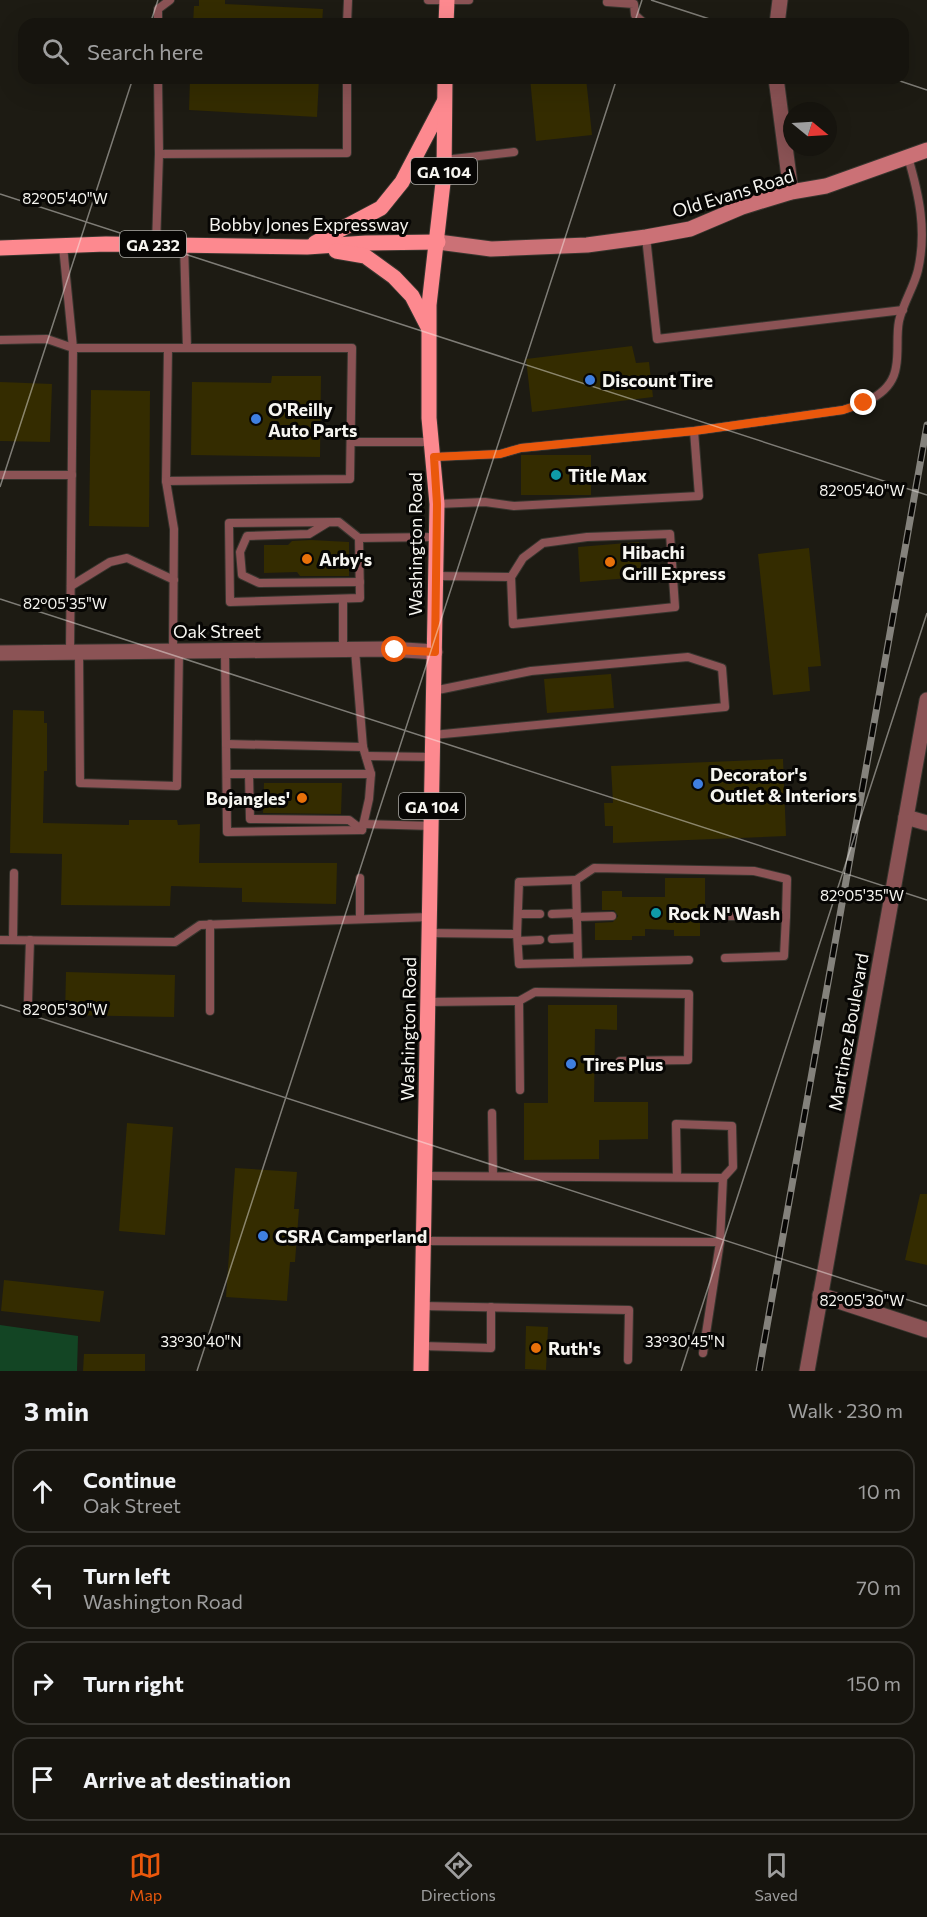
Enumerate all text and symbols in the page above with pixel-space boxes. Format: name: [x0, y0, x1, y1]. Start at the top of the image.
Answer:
search box: [18, 18, 909, 84]
icon: search: [39, 35, 72, 68]
text: Search here: [87, 38, 203, 65]
north arrow: [783, 102, 837, 156]
road number: GA 104: [411, 158, 477, 184]
street label: Old Evans Road: [670, 164, 796, 222]
text: 82°05'40"W: [22, 189, 108, 207]
street label: Bobby Jones Expressway: [209, 213, 409, 235]
road number: GA 232: [120, 231, 186, 257]
place label: Discount Tire: [602, 369, 713, 391]
marker: Discount Tire: [583, 373, 597, 387]
route end: [850, 389, 876, 415]
place label: O'Reilly Auto Parts: [268, 398, 357, 441]
marker: O'Reilly Auto Parts: [249, 412, 263, 426]
place label: Title Max: [568, 464, 647, 486]
marker: Title Max: [549, 468, 563, 482]
street label: Washington Road: [404, 472, 426, 616]
text: 82°05'40"W: [819, 481, 905, 499]
place label: Hibachi Grill Express: [622, 541, 726, 584]
place label: Arby's: [319, 548, 372, 570]
marker: Arby's: [300, 552, 314, 566]
marker: Hibachi Grill Express: [603, 555, 617, 569]
text: 82°05'35"W: [23, 594, 107, 612]
street label: Oak Street: [173, 620, 261, 642]
route start: [381, 636, 407, 662]
place label: Decorator's Outlet & Interiors: [710, 763, 857, 806]
marker: Decorator's Outlet & Interiors: [691, 777, 705, 791]
place label: Bojangles': [206, 787, 290, 809]
marker: Bojangles': [295, 791, 309, 805]
road number: GA 104: [399, 793, 465, 819]
text: 82°05'35"W: [820, 886, 904, 904]
place label: Rock N' Wash: [668, 902, 780, 924]
marker: Rock N' Wash: [649, 906, 663, 920]
street label: Martinez Boulevard: [823, 951, 873, 1113]
street label: Washington Road: [396, 957, 420, 1101]
text: 82°05'30"W: [22, 1000, 108, 1018]
place label: Tires Plus: [583, 1053, 663, 1075]
marker: Tires Plus: [564, 1057, 578, 1071]
place label: CSRA Camperland: [275, 1225, 427, 1247]
marker: CSRA Camperland: [256, 1229, 270, 1243]
text: 82°05'30"W: [819, 1291, 905, 1309]
text: 33°30'40"N: [160, 1332, 242, 1350]
text: 33°30'45"N: [645, 1332, 725, 1350]
place label: Ruth's: [548, 1337, 601, 1359]
marker: Ruth's: [529, 1341, 543, 1355]
text: 3 min: [24, 1395, 89, 1426]
text: Walk · 230 m: [788, 1398, 903, 1422]
text: Continue: [83, 1466, 176, 1493]
icon: ahead: [26, 1475, 59, 1508]
text: 10 m: [858, 1479, 901, 1503]
text: Oak Street: [83, 1493, 181, 1517]
text: Turn left: [83, 1562, 170, 1589]
icon: left: [26, 1571, 59, 1604]
text: 70 m: [856, 1575, 901, 1599]
text: Washington Road: [83, 1589, 243, 1613]
icon: right: [26, 1667, 59, 1700]
text: Turn right: [83, 1670, 184, 1697]
text: 150 m: [847, 1671, 901, 1695]
icon: arrive: [26, 1763, 59, 1796]
text: Arrive at destination: [83, 1766, 291, 1793]
tab: Map: [129, 1849, 162, 1904]
tab: Directions: [421, 1849, 496, 1904]
tab: Saved: [754, 1849, 798, 1904]

